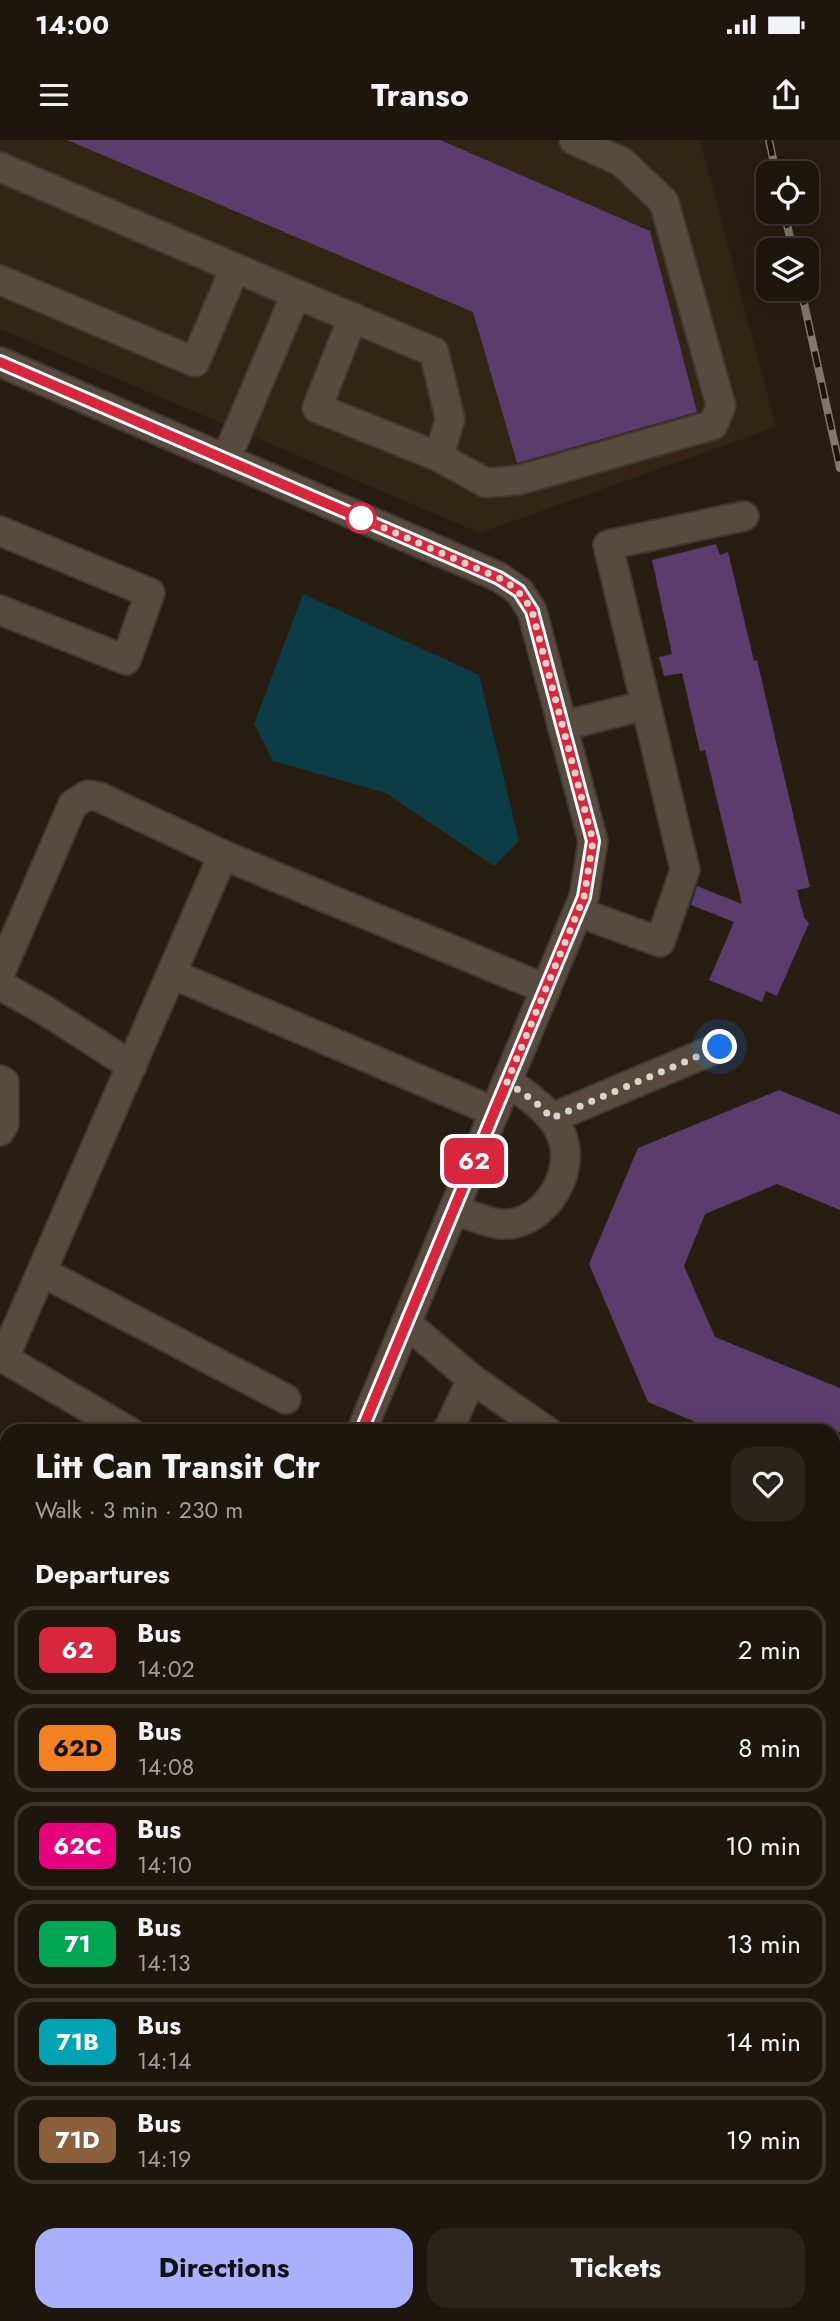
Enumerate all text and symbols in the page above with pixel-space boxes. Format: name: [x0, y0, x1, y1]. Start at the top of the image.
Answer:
text: 14:00: [35, 6, 109, 44]
text: Transo: [371, 72, 469, 118]
icon: menu: [35, 76, 73, 114]
icon: share: [767, 76, 805, 114]
map controls: [756, 161, 819, 301]
button: locate: [756, 161, 819, 224]
button: layers: [756, 238, 819, 301]
unlabelled marker: [346, 503, 376, 533]
your location: [702, 1029, 737, 1064]
line badge: 62: [442, 1138, 505, 1184]
text: 62: [458, 1143, 490, 1178]
text: Litt Can Transit Ctr: [35, 1443, 320, 1490]
button: heart: [731, 1447, 805, 1521]
text: Walk · 3 min · 230 m: [35, 1493, 243, 1527]
text: Departures: [35, 1555, 170, 1593]
text: Bus: [137, 1614, 181, 1652]
text: 2 min: [738, 1631, 801, 1669]
text: 62: [62, 1632, 93, 1667]
text: 14:02: [137, 1652, 195, 1686]
text: Bus: [137, 1712, 181, 1750]
text: 8 min: [738, 1729, 801, 1767]
text: 62D: [53, 1730, 102, 1765]
text: 14:08: [137, 1750, 194, 1784]
text: Bus: [137, 1810, 181, 1848]
text: 10 min: [725, 1827, 801, 1865]
text: 62C: [53, 1828, 102, 1863]
text: 14:10: [137, 1848, 192, 1882]
text: Bus: [137, 1908, 181, 1946]
text: 13 min: [727, 1925, 801, 1963]
text: 71: [64, 1926, 91, 1961]
text: 14:13: [137, 1946, 191, 1980]
text: Bus: [137, 2006, 181, 2044]
text: 14 min: [726, 2023, 801, 2061]
text: 71B: [56, 2024, 99, 2059]
text: 14:14: [137, 2044, 191, 2078]
text: Bus: [137, 2104, 181, 2142]
text: 19 min: [726, 2121, 801, 2159]
text: 71D: [55, 2122, 100, 2157]
text: 14:19: [137, 2142, 191, 2176]
button: Directions: [35, 2228, 413, 2308]
button: Tickets: [427, 2228, 805, 2308]

